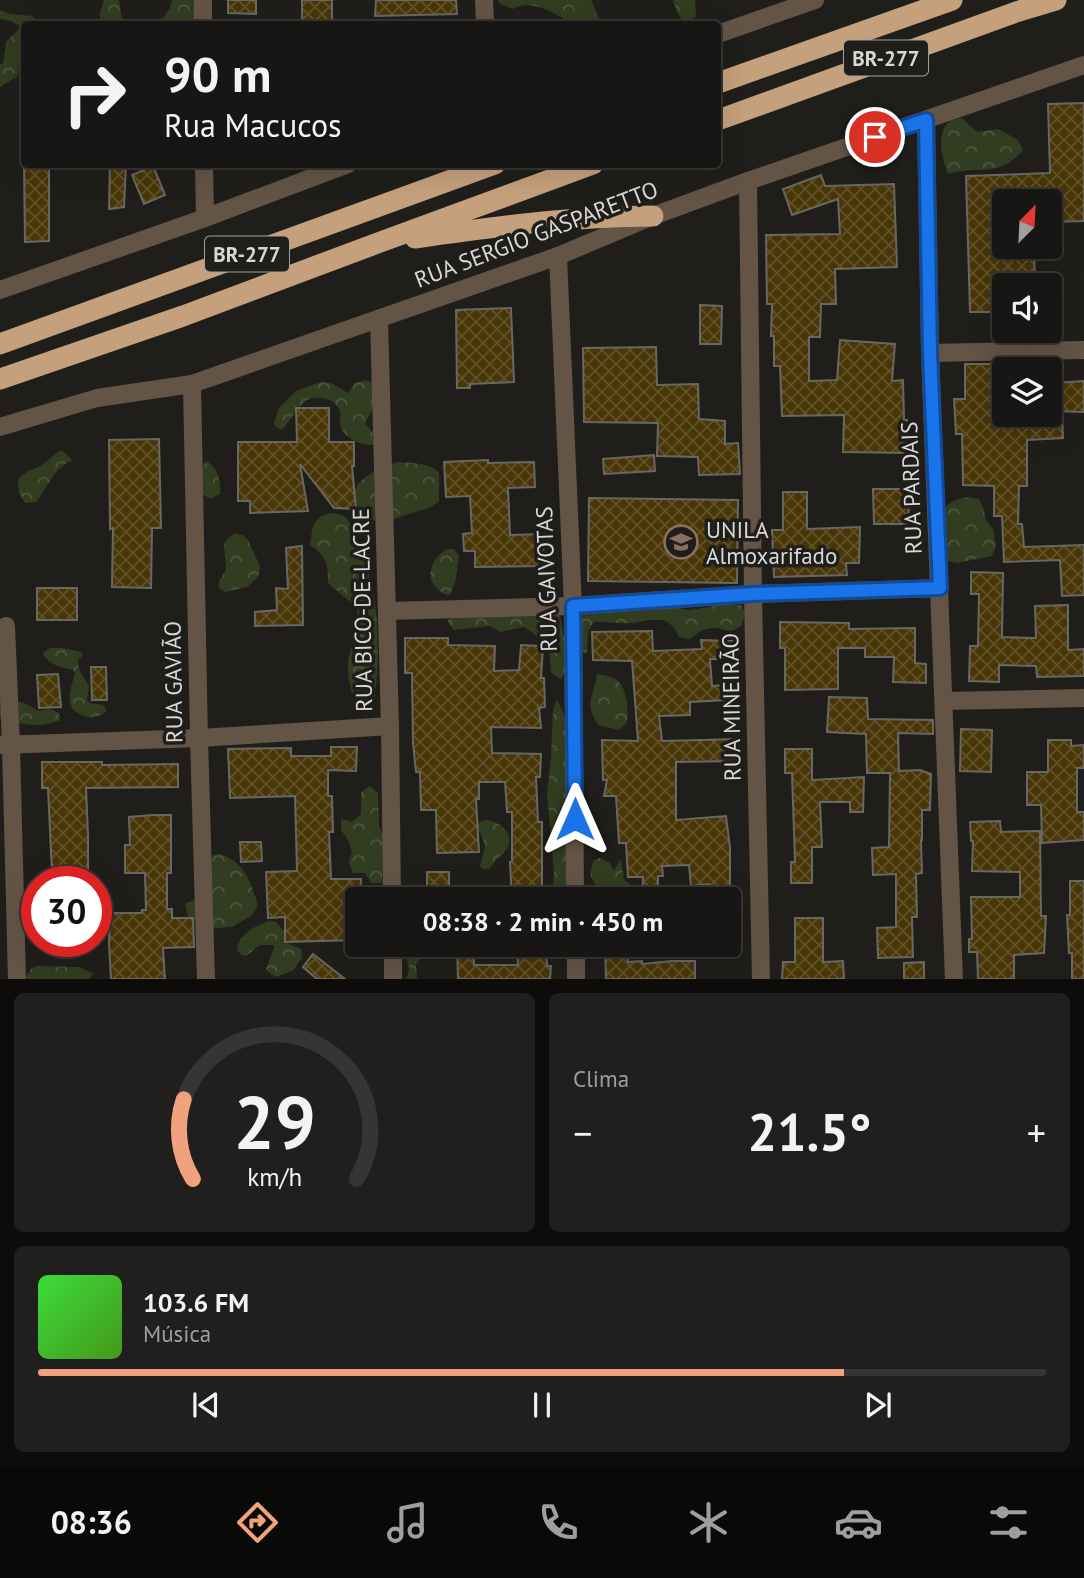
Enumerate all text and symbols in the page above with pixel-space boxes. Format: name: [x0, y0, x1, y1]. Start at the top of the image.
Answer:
road number: BR-277: [844, 41, 928, 76]
text: 90 m: [164, 42, 271, 106]
icon: right: [49, 49, 140, 140]
text: Rua Macucos: [164, 104, 342, 146]
pin: [845, 107, 905, 167]
icon: arrive: [856, 118, 894, 156]
street label: RUA SERGIO GASPARETTO: [410, 174, 662, 294]
north arrow: [992, 189, 1062, 259]
map controls: [992, 189, 1062, 427]
road number: BR-277: [205, 236, 289, 272]
button: sound: [992, 273, 1062, 343]
button: layers: [992, 357, 1062, 427]
street label: RUA PARDAIS: [894, 421, 928, 555]
street label: RUA GAIVOTAS: [529, 506, 563, 652]
street label: RUA BICO-DE-LACRE: [346, 508, 378, 712]
place label: UNILA Almoxarifado: [706, 515, 837, 570]
school or university icon: UNILA Almoxarifado: [662, 523, 700, 561]
street label: RUA GAVIÃO: [157, 621, 189, 743]
street label: RUA MINEIRÃO: [715, 633, 747, 781]
position arrow: [538, 782, 612, 856]
speed limit sign: 30: [21, 866, 112, 957]
text: 08:38 · 2 min · 450 m: [423, 905, 663, 938]
text: Clima: [573, 1064, 629, 1093]
text: 29: [233, 1075, 316, 1169]
text: 21.5°: [748, 1098, 871, 1165]
text: −: [573, 1108, 592, 1157]
text: +: [1027, 1108, 1046, 1157]
text: km/h: [247, 1160, 302, 1192]
text: 103.6 FM: [143, 1286, 249, 1319]
text: Música: [143, 1319, 211, 1348]
icon: previous: [187, 1386, 225, 1424]
icon: pause: [523, 1386, 561, 1424]
icon: next: [859, 1386, 897, 1424]
icon: directions: [233, 1498, 282, 1547]
icon: music: [383, 1498, 432, 1547]
icon: phone: [534, 1498, 583, 1547]
icon: climate: [684, 1498, 733, 1547]
icon: car: [834, 1498, 883, 1547]
icon: filters: [984, 1498, 1033, 1547]
text: 08:36: [51, 1501, 132, 1543]

